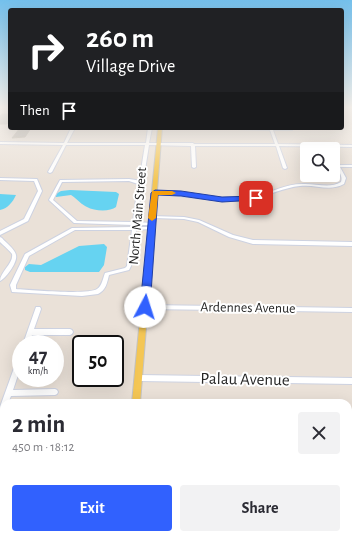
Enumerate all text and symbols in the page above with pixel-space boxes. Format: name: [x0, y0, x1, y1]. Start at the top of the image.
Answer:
icon: right: [20, 24, 72, 76]
text: 260 m: [86, 25, 154, 53]
text: Village Drive: [86, 58, 175, 76]
icon: arrive: [58, 100, 80, 122]
text: Then: [20, 103, 50, 118]
map controls: [300, 142, 340, 182]
button: search: [300, 142, 340, 182]
street label: North Main Street: [127, 166, 149, 265]
pin: [239, 181, 273, 215]
icon: arrive: [245, 187, 267, 209]
position arrow: [124, 286, 166, 328]
street label: Ardennes Avenue: [200, 300, 296, 316]
speed limit sign: 50: [72, 335, 124, 387]
text: 47: [29, 346, 47, 366]
text: km/h: [28, 366, 48, 376]
street label: Palau Avenue: [200, 370, 290, 388]
button: close: [298, 412, 340, 454]
text: 2 min: [12, 413, 65, 437]
text: 450 m · 18:12: [12, 441, 74, 454]
button: Exit: [12, 485, 172, 531]
button: Share: [180, 485, 340, 531]

